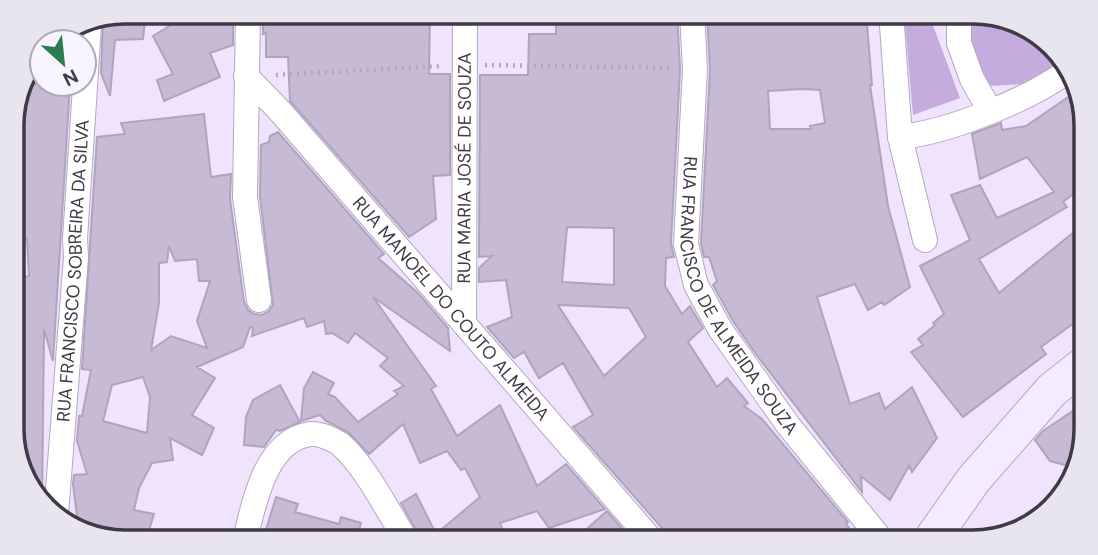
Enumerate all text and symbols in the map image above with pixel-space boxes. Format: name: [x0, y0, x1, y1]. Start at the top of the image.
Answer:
north arrow: [28, 28, 98, 98]
street label: RUA MARIA JOSÉ DE SOUZA: [452, 52, 477, 284]
text: N: [59, 63, 82, 92]
street label: RUA FRANCISCO SOBREIRA DA SILVA: [51, 119, 95, 423]
street label: RUA FRANCISCO DE ALMEIDA SOUZA: [673, 156, 803, 440]
street label: RUA MANOEL DO COUTO ALMEIDA: [347, 191, 555, 426]

